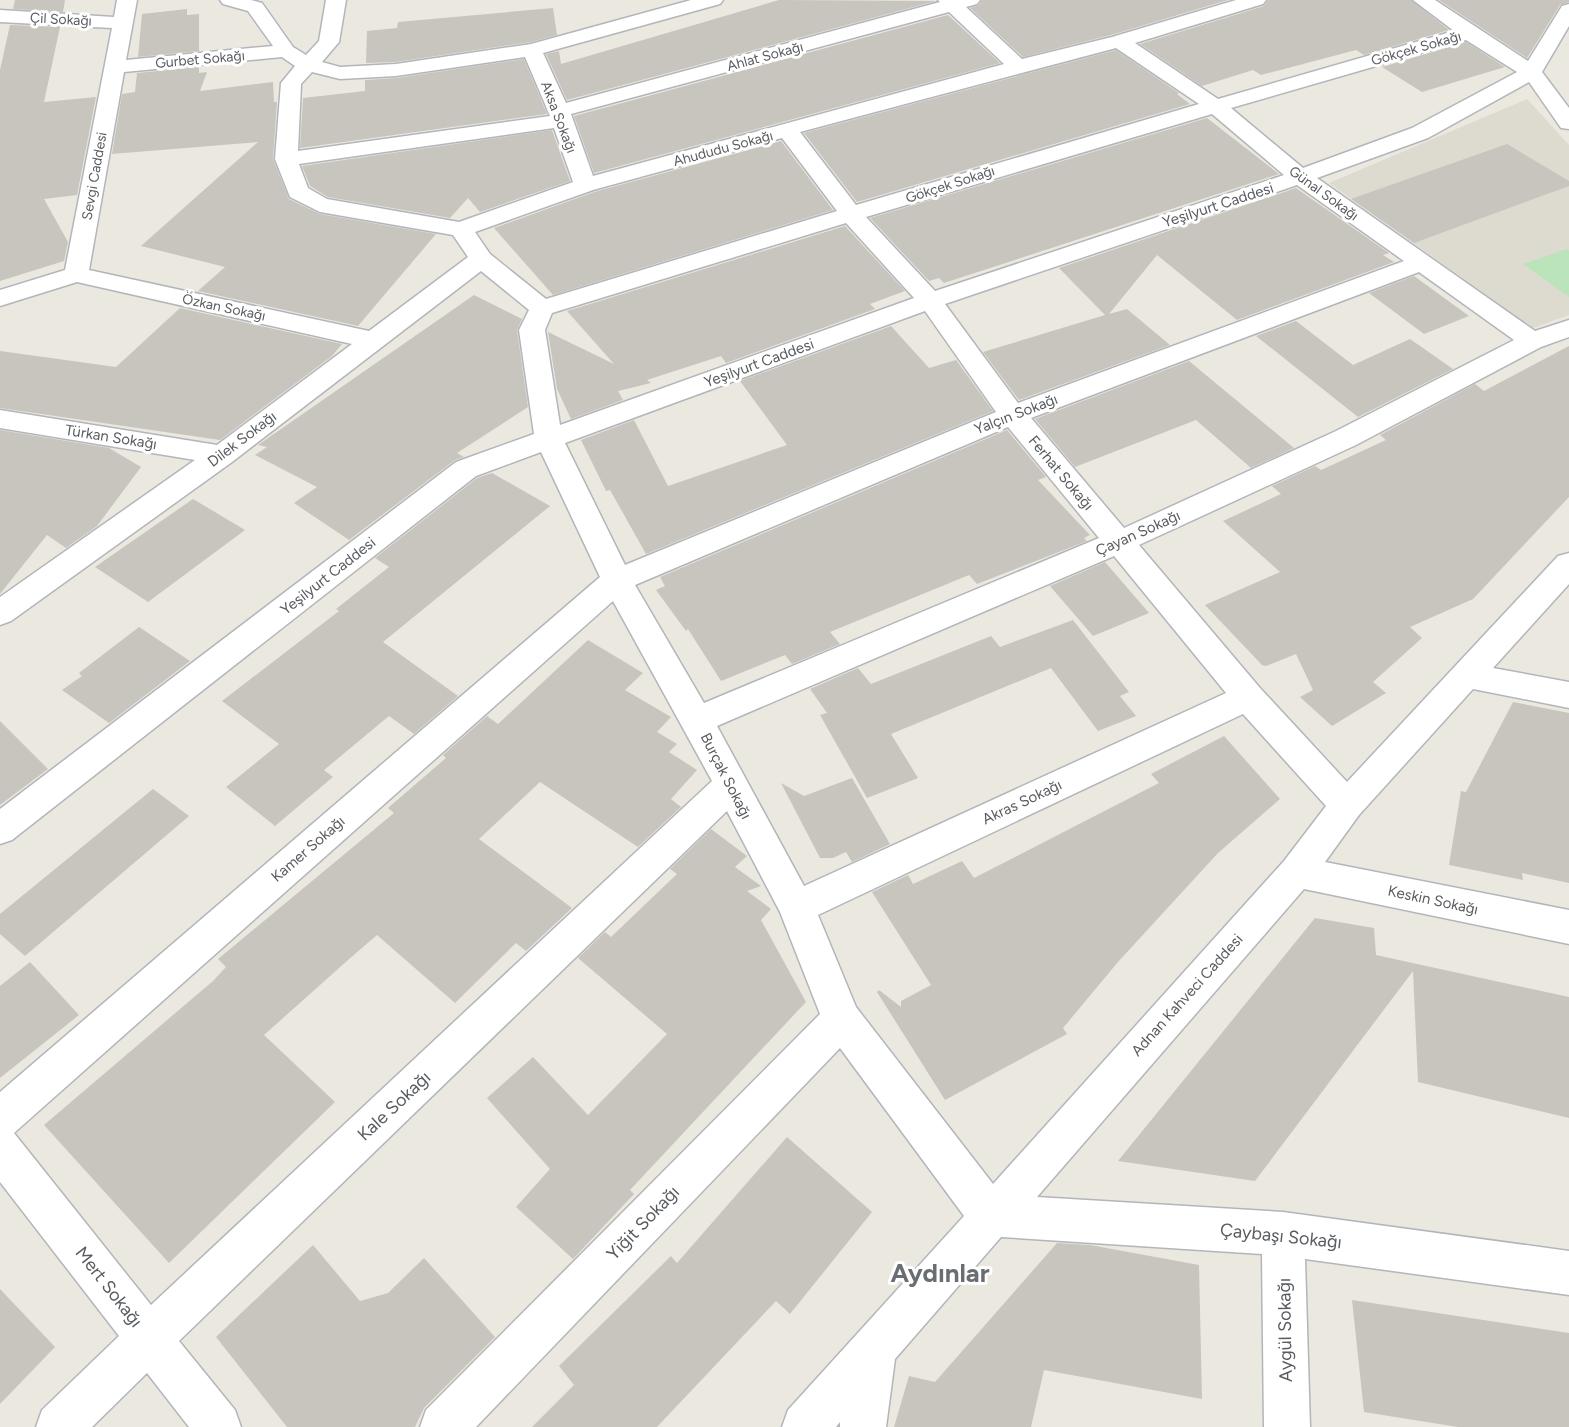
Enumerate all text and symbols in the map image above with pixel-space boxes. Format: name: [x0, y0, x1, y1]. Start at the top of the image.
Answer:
street label: Çil Sokağı: [30, 9, 92, 30]
street label: Gökçek Sokağı: [1369, 28, 1463, 69]
street label: Ahlat Sokağı: [725, 38, 805, 75]
street label: Gurbet Sokağı: [155, 47, 245, 72]
street label: Aksa Sokağı: [537, 79, 580, 155]
street label: Ahududu Sokağı: [671, 127, 775, 170]
street label: Sevgi Caddesi: [78, 131, 111, 221]
street label: Gökçek Sokağı: [903, 162, 997, 207]
street label: Günal Sokağı: [1286, 162, 1362, 224]
street label: Yeşilyurt Caddesi: [1160, 179, 1276, 231]
street label: Özkan Sokağı: [181, 290, 267, 325]
street label: Yeşilyurt Caddesi: [702, 335, 816, 391]
street label: Yalçın Sokağı: [972, 390, 1060, 438]
street label: Dilek Sokağı: [204, 407, 280, 471]
street label: Türkan Sokağı: [64, 421, 158, 453]
street label: Ferhat Sokağı: [1025, 432, 1097, 514]
street label: Çayan Sokağı: [1093, 506, 1183, 560]
street label: Yeşilyurt Caddesi: [277, 533, 379, 619]
street label: Burçak Sokağı: [697, 730, 755, 822]
street label: Akras Sokağı: [979, 776, 1065, 828]
street label: Kamer Sokağı: [268, 812, 348, 886]
street label: Keskin Sokağı: [1386, 882, 1480, 918]
street label: Adnan Kahveci Caddesi: [1128, 930, 1246, 1060]
street label: Kale Sokağı: [353, 1067, 435, 1145]
street label: Yiğit Sokağı: [602, 1181, 684, 1265]
street label: Çaybaşı Sokağı: [1219, 1219, 1343, 1253]
street label: Mert Sokağı: [71, 1242, 147, 1332]
district label: Aydınlar: [890, 1257, 990, 1289]
street label: Aygül Sokağı: [1273, 1278, 1297, 1382]

